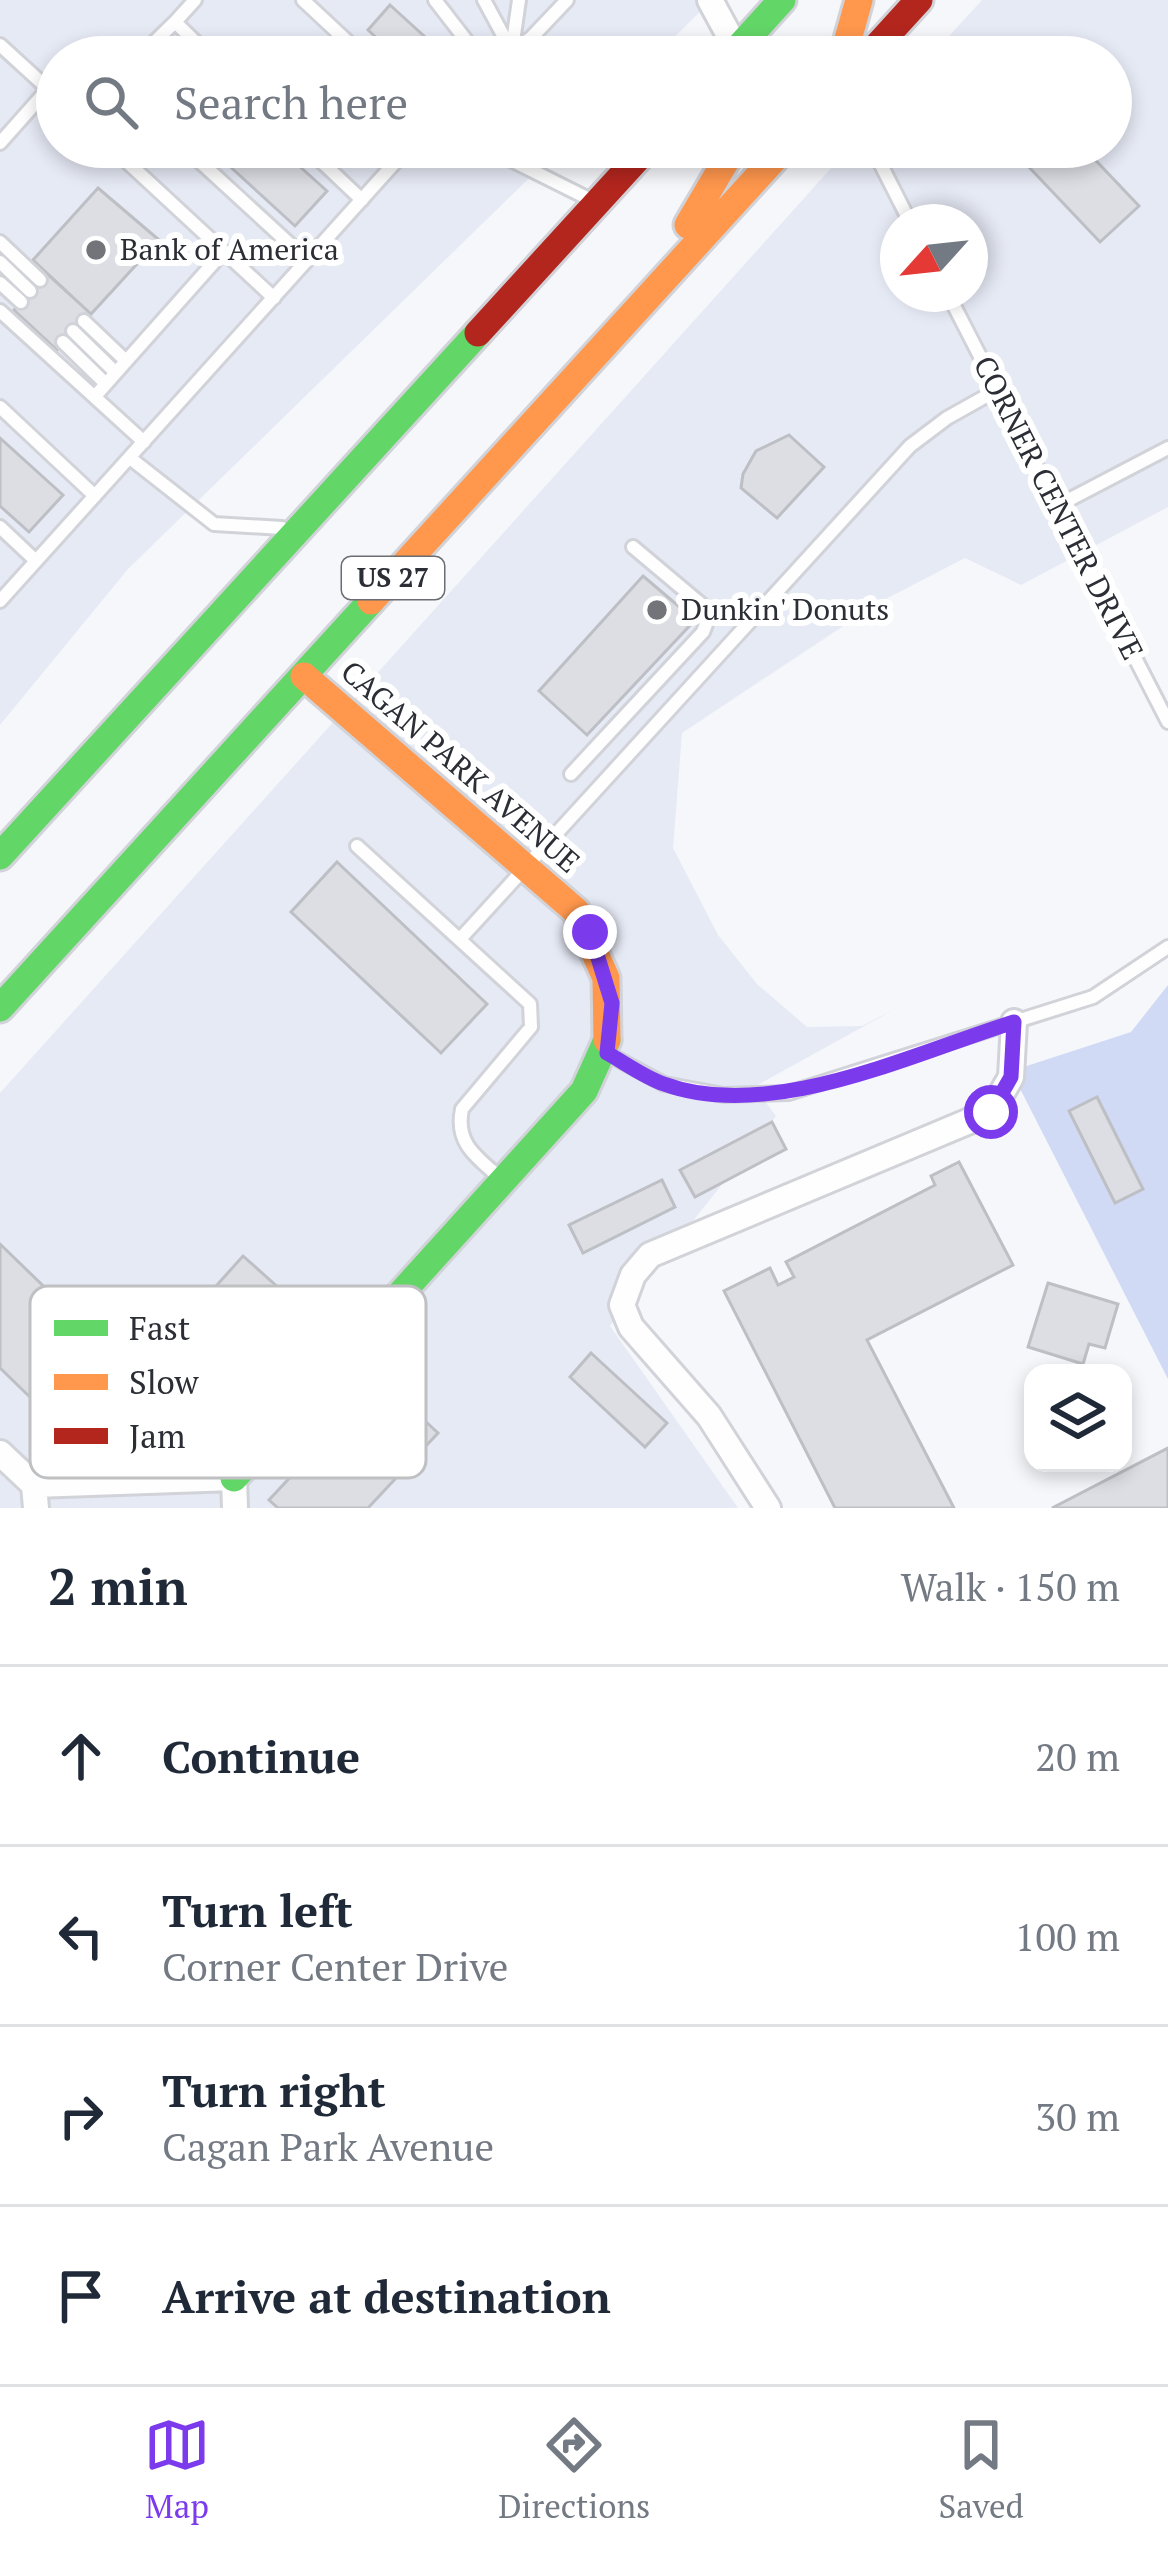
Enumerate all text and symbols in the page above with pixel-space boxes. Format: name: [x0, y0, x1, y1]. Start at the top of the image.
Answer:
search box: [36, 36, 1132, 168]
icon: search: [78, 69, 144, 135]
text: Search here: [174, 72, 408, 132]
north arrow: [880, 204, 988, 312]
place label: Bank of America: [120, 229, 339, 269]
marker: Bank of America: [83, 237, 109, 263]
street label: CORNER CENTER DRIVE: [965, 349, 1153, 666]
road number: US 27: [342, 557, 444, 599]
place label: Dunkin' Donuts: [681, 589, 889, 629]
marker: Dunkin' Donuts: [644, 597, 670, 623]
street label: CAGAN PARK AVENUE: [333, 651, 589, 881]
route end: [563, 905, 617, 959]
route start: [964, 1085, 1018, 1139]
legend: [30, 1286, 426, 1478]
text: Fast: [129, 1306, 190, 1349]
text: Slow: [129, 1360, 199, 1403]
map controls: [1024, 1364, 1132, 1472]
button: layers: [1024, 1364, 1132, 1472]
text: Jam: [129, 1414, 185, 1457]
text: 2 min: [48, 1552, 188, 1620]
text: Walk · 150 m: [901, 1560, 1120, 1612]
icon: ahead: [48, 1723, 114, 1789]
text: Continue: [162, 1726, 360, 1786]
text: 20 m: [1035, 1730, 1120, 1782]
text: Turn left: [162, 1880, 353, 1940]
icon: left: [48, 1903, 114, 1969]
text: 100 m: [1015, 1910, 1120, 1962]
text: Corner Center Drive: [162, 1940, 508, 1992]
text: Turn right: [162, 2060, 386, 2120]
icon: right: [48, 2083, 114, 2149]
text: 30 m: [1035, 2090, 1120, 2142]
text: Cagan Park Avenue: [162, 2120, 494, 2172]
icon: arrive: [48, 2263, 114, 2329]
text: Arrive at destination: [162, 2266, 611, 2326]
tab: Map: [144, 2412, 210, 2527]
tab: Directions: [498, 2412, 650, 2527]
tab: Saved: [939, 2412, 1024, 2527]

